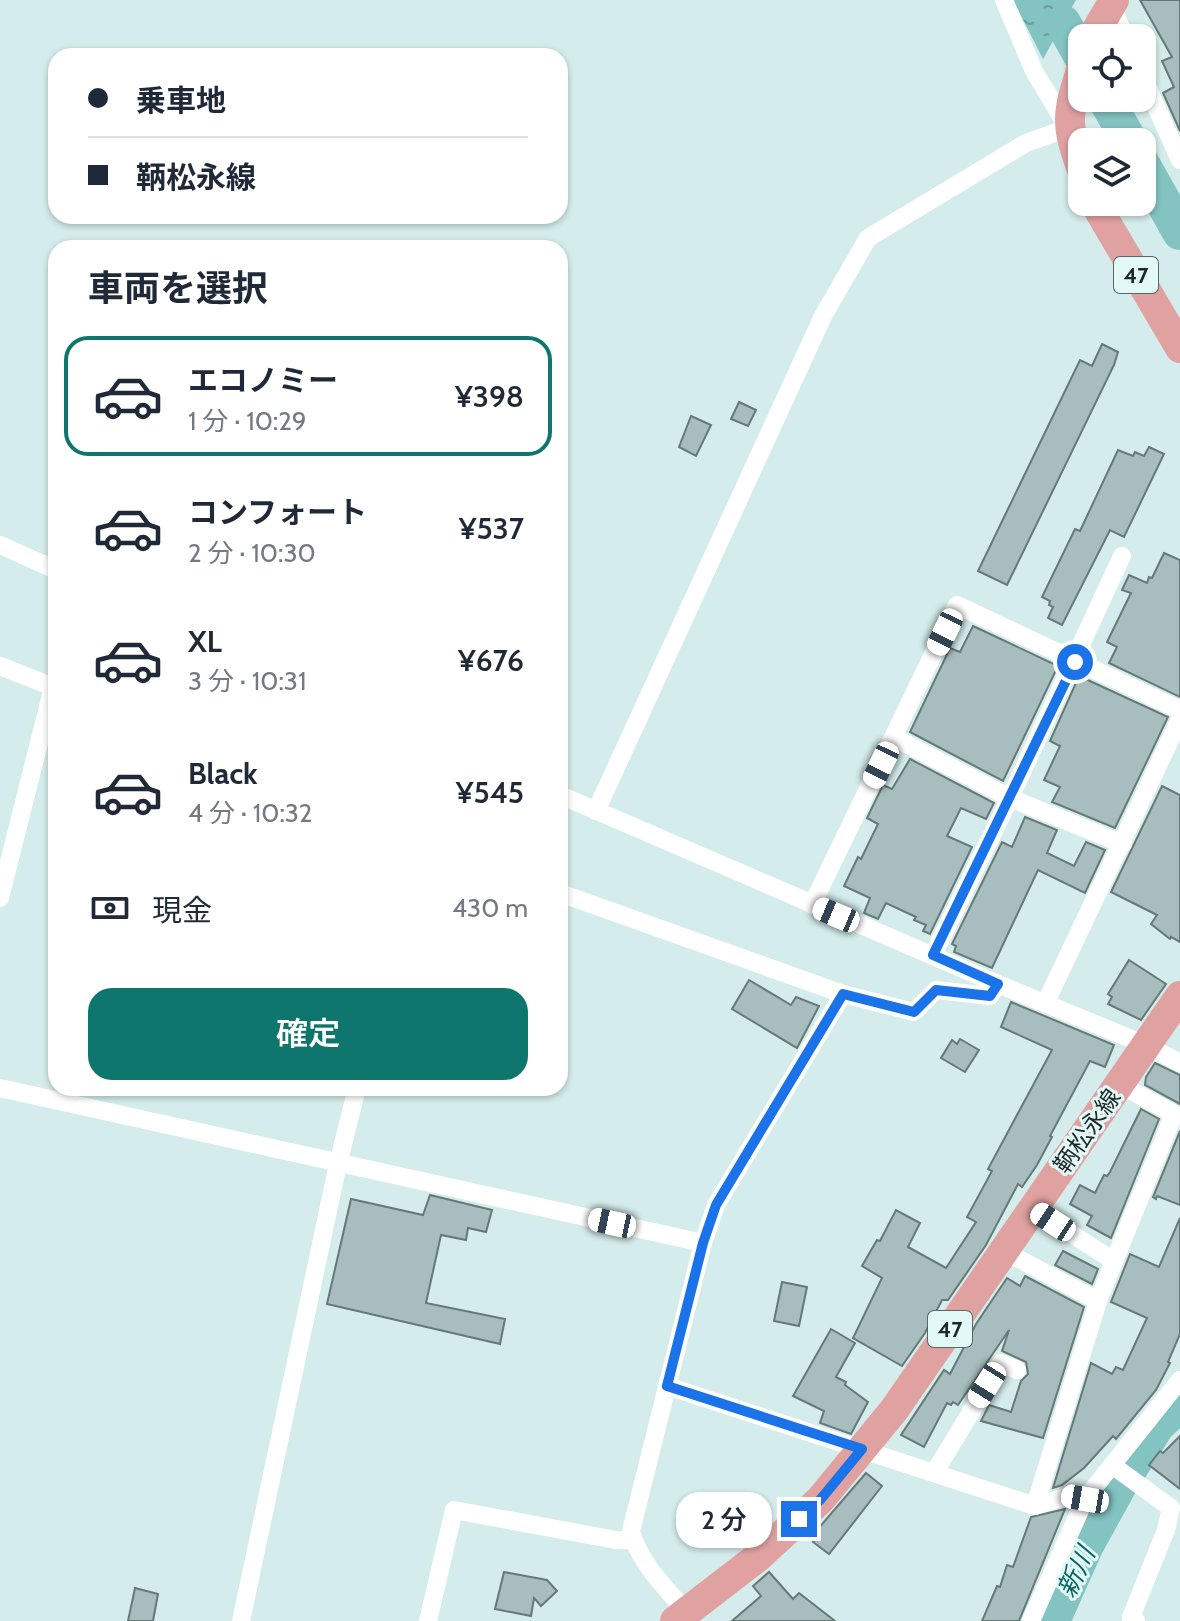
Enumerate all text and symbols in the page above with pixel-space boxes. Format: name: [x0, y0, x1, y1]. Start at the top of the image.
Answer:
map controls: [1068, 24, 1156, 216]
button: locate: [1068, 24, 1156, 112]
text: 乗車地: [136, 82, 226, 119]
button: layers: [1068, 128, 1156, 216]
text: 鞆松永線: [136, 159, 256, 196]
road number: 47: [1114, 257, 1158, 293]
text: 車両を選択: [88, 266, 268, 310]
icon: car: [92, 360, 164, 432]
text: エコノミー: [188, 362, 338, 399]
text: ¥398: [455, 378, 524, 415]
text: 1 分 · 10:29: [188, 405, 307, 437]
icon: car: [92, 492, 164, 564]
text: コンフォート: [188, 494, 367, 531]
text: ¥537: [459, 510, 524, 547]
text: 2 分 · 10:30: [188, 537, 316, 569]
car: [924, 605, 966, 659]
text: XL: [188, 623, 222, 660]
icon: car: [92, 624, 164, 696]
text: ¥676: [458, 642, 524, 679]
route start: [1057, 644, 1093, 680]
text: 3 分 · 10:31: [188, 665, 306, 697]
car: [860, 738, 902, 792]
text: Black: [188, 755, 258, 792]
icon: car: [92, 756, 164, 828]
text: ¥545: [456, 774, 524, 811]
text: 4 分 · 10:32: [188, 797, 313, 829]
icon: cash: [88, 886, 132, 930]
text: 現金: [152, 892, 212, 929]
text: 430 m: [452, 892, 528, 924]
car: [809, 895, 863, 935]
button: 確定: [88, 988, 528, 1080]
street label: 鞆松永線: [1048, 1083, 1126, 1179]
car: [1026, 1199, 1080, 1245]
car: [586, 1206, 638, 1240]
road number: 47: [928, 1311, 972, 1347]
car: [964, 1358, 1010, 1412]
car: [1059, 1483, 1111, 1515]
callout: 2 分: [675, 1491, 771, 1547]
route end: [781, 1501, 817, 1537]
text: 2 分: [701, 1504, 747, 1536]
water label: 新川: [1050, 1539, 1103, 1602]

